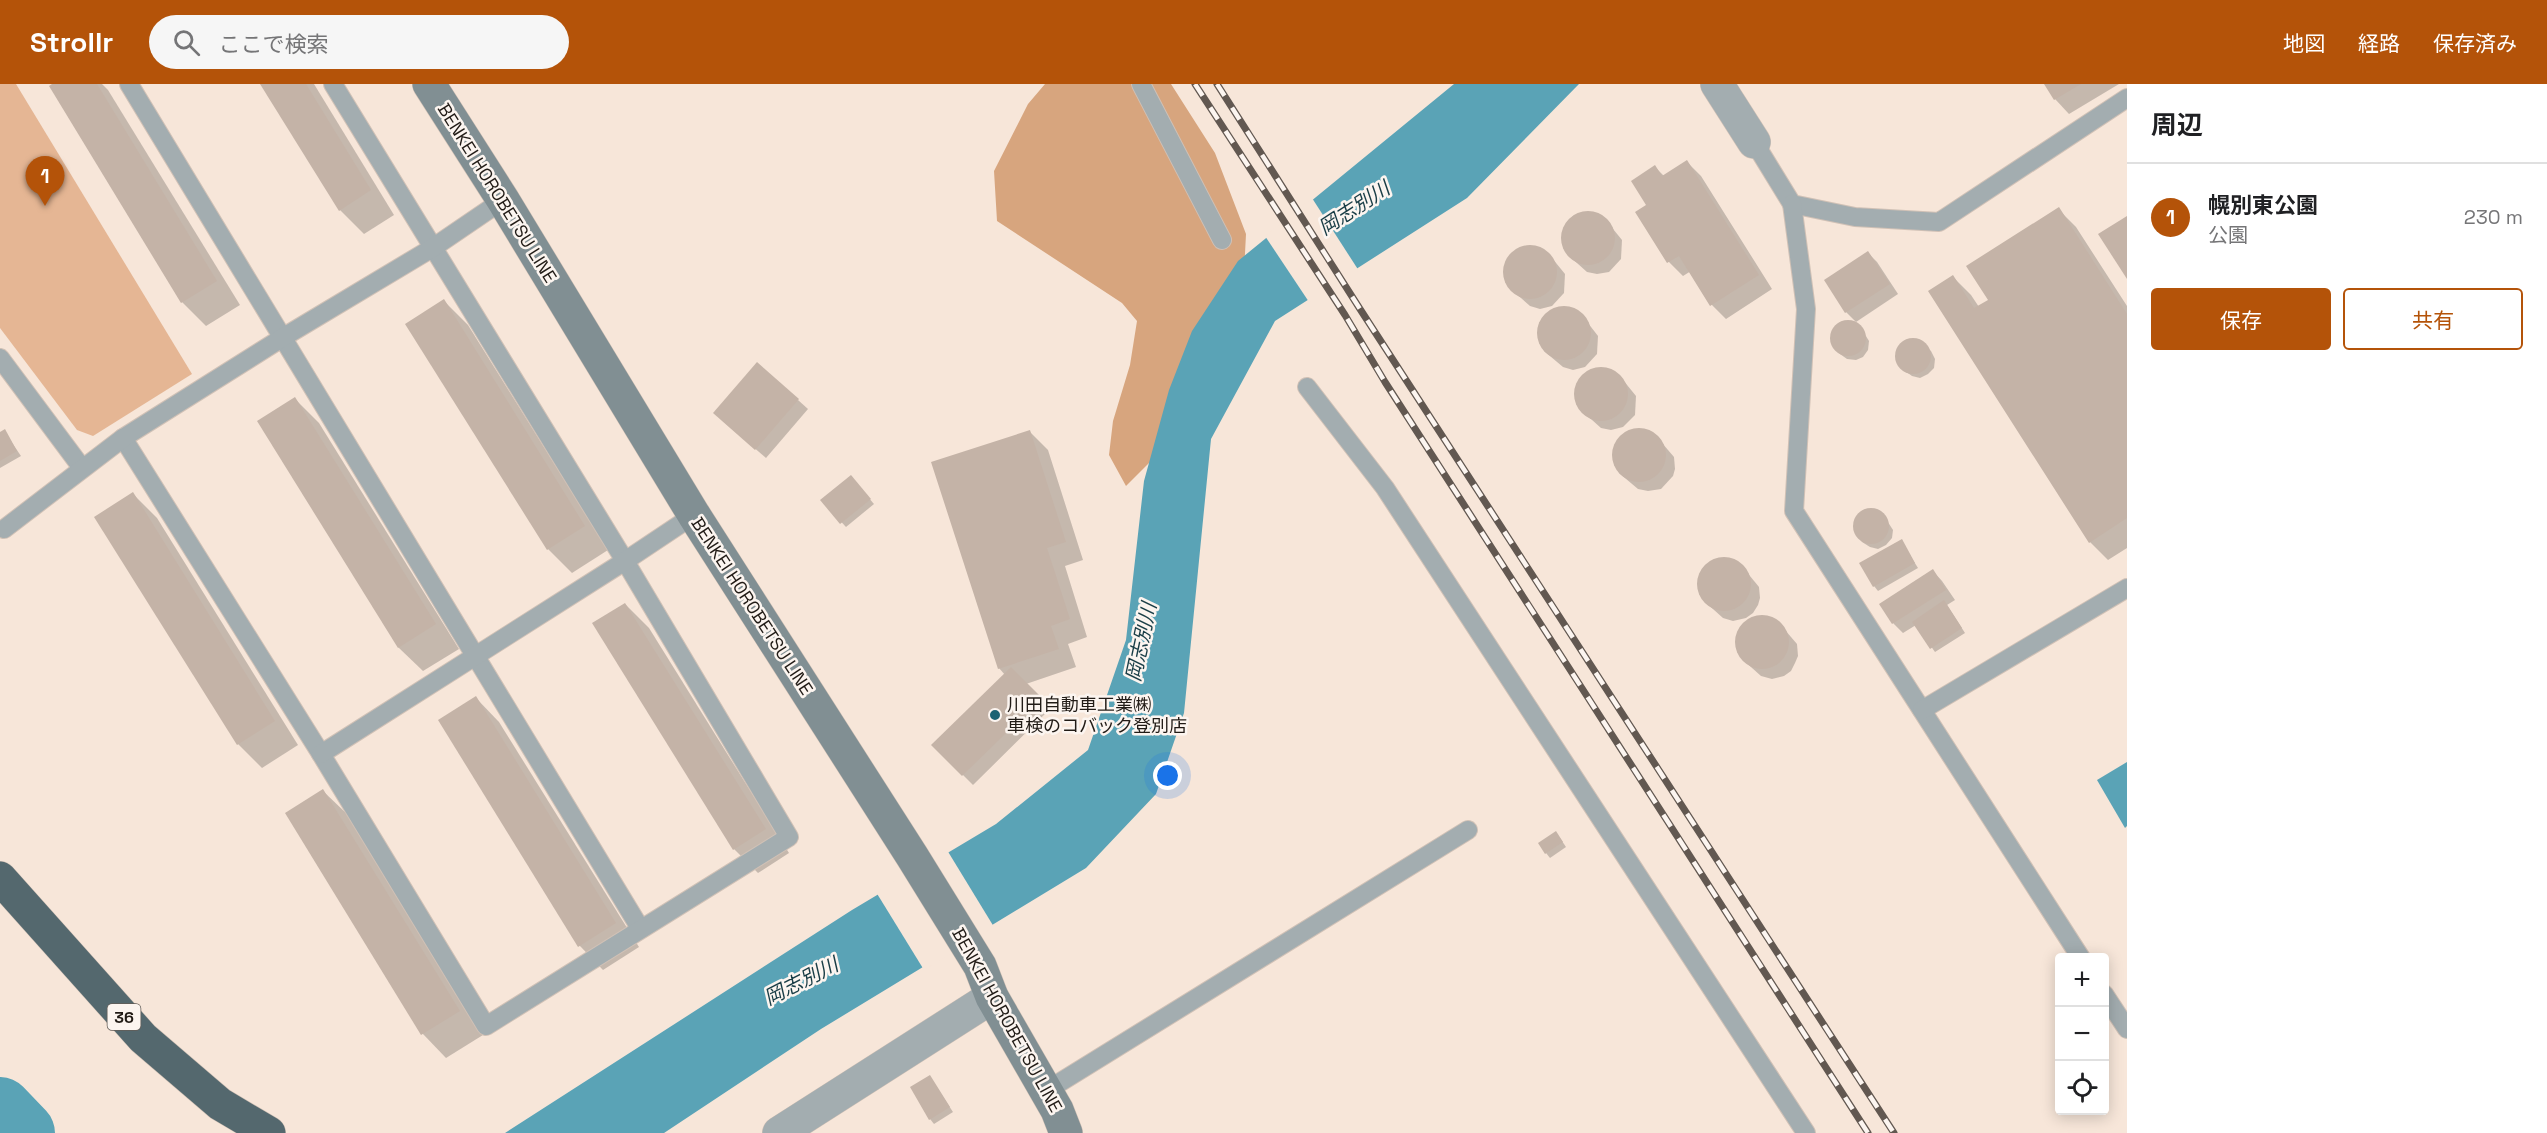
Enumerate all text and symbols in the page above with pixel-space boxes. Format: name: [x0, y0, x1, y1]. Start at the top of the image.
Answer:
search box: [149, 15, 569, 69]
text: Strollr: [30, 24, 113, 60]
icon: search: [170, 26, 203, 59]
text: ここで検索: [218, 30, 328, 58]
text: 地図: [2283, 30, 2325, 57]
text: 経路: [2358, 30, 2400, 57]
text: 保存済み: [2433, 30, 2517, 57]
street label: BENKEI HOROBETSU LINE: [433, 99, 562, 287]
text: 周辺: [2151, 108, 2203, 142]
pin: 1: [26, 156, 64, 206]
water label: 岡志別川: [1313, 174, 1396, 241]
text: 幌別東公園: [2208, 191, 2318, 219]
text: 1: [2166, 204, 2175, 230]
text: 230 m: [2464, 204, 2523, 230]
text: 公園: [2208, 222, 2248, 248]
button: 保存: [2151, 288, 2331, 350]
button: 共有: [2343, 288, 2523, 350]
street label: BENKEI HOROBETSU LINE: [686, 513, 818, 699]
water label: 岡志別川: [1120, 598, 1162, 684]
place label: 川田自動車工業㈱ 車検のコバック登別店: [1007, 693, 1187, 737]
marker: 川田自動車工業㈱ 車検のコバック登別店: [988, 708, 1002, 722]
your location: [1153, 761, 1182, 790]
street label: BENKEI HOROBETSU LINE: [947, 924, 1068, 1116]
water label: 岡志別川: [759, 950, 844, 1011]
map controls: [2055, 953, 2109, 1115]
button: +: [2055, 953, 2109, 1007]
road number: 36: [108, 1004, 140, 1030]
button: −: [2055, 1007, 2109, 1061]
button: locate: [2055, 1061, 2109, 1115]

